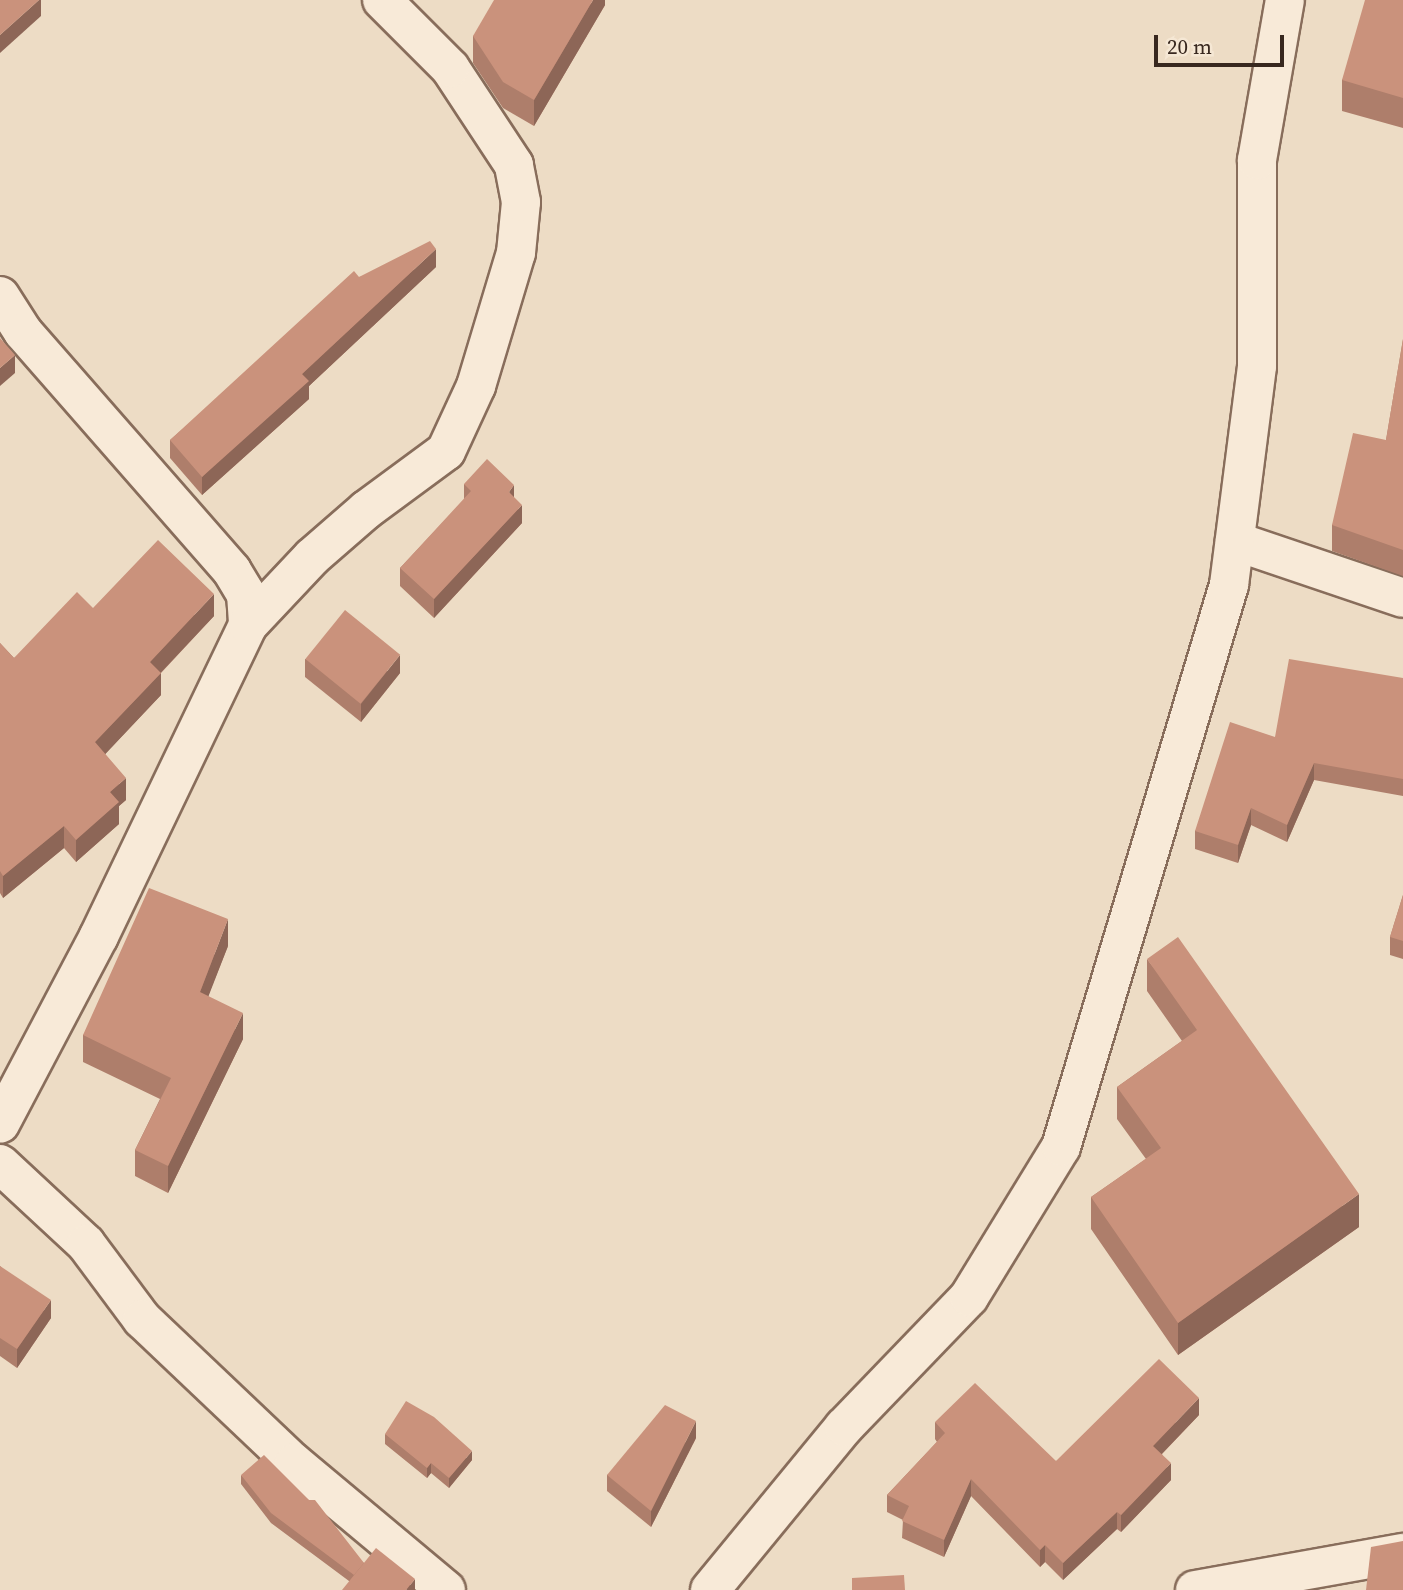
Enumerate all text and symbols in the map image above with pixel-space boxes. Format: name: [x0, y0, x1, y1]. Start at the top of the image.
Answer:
scale bar: [1158, 21, 1288, 65]
text: 20 m: [1167, 32, 1212, 61]

